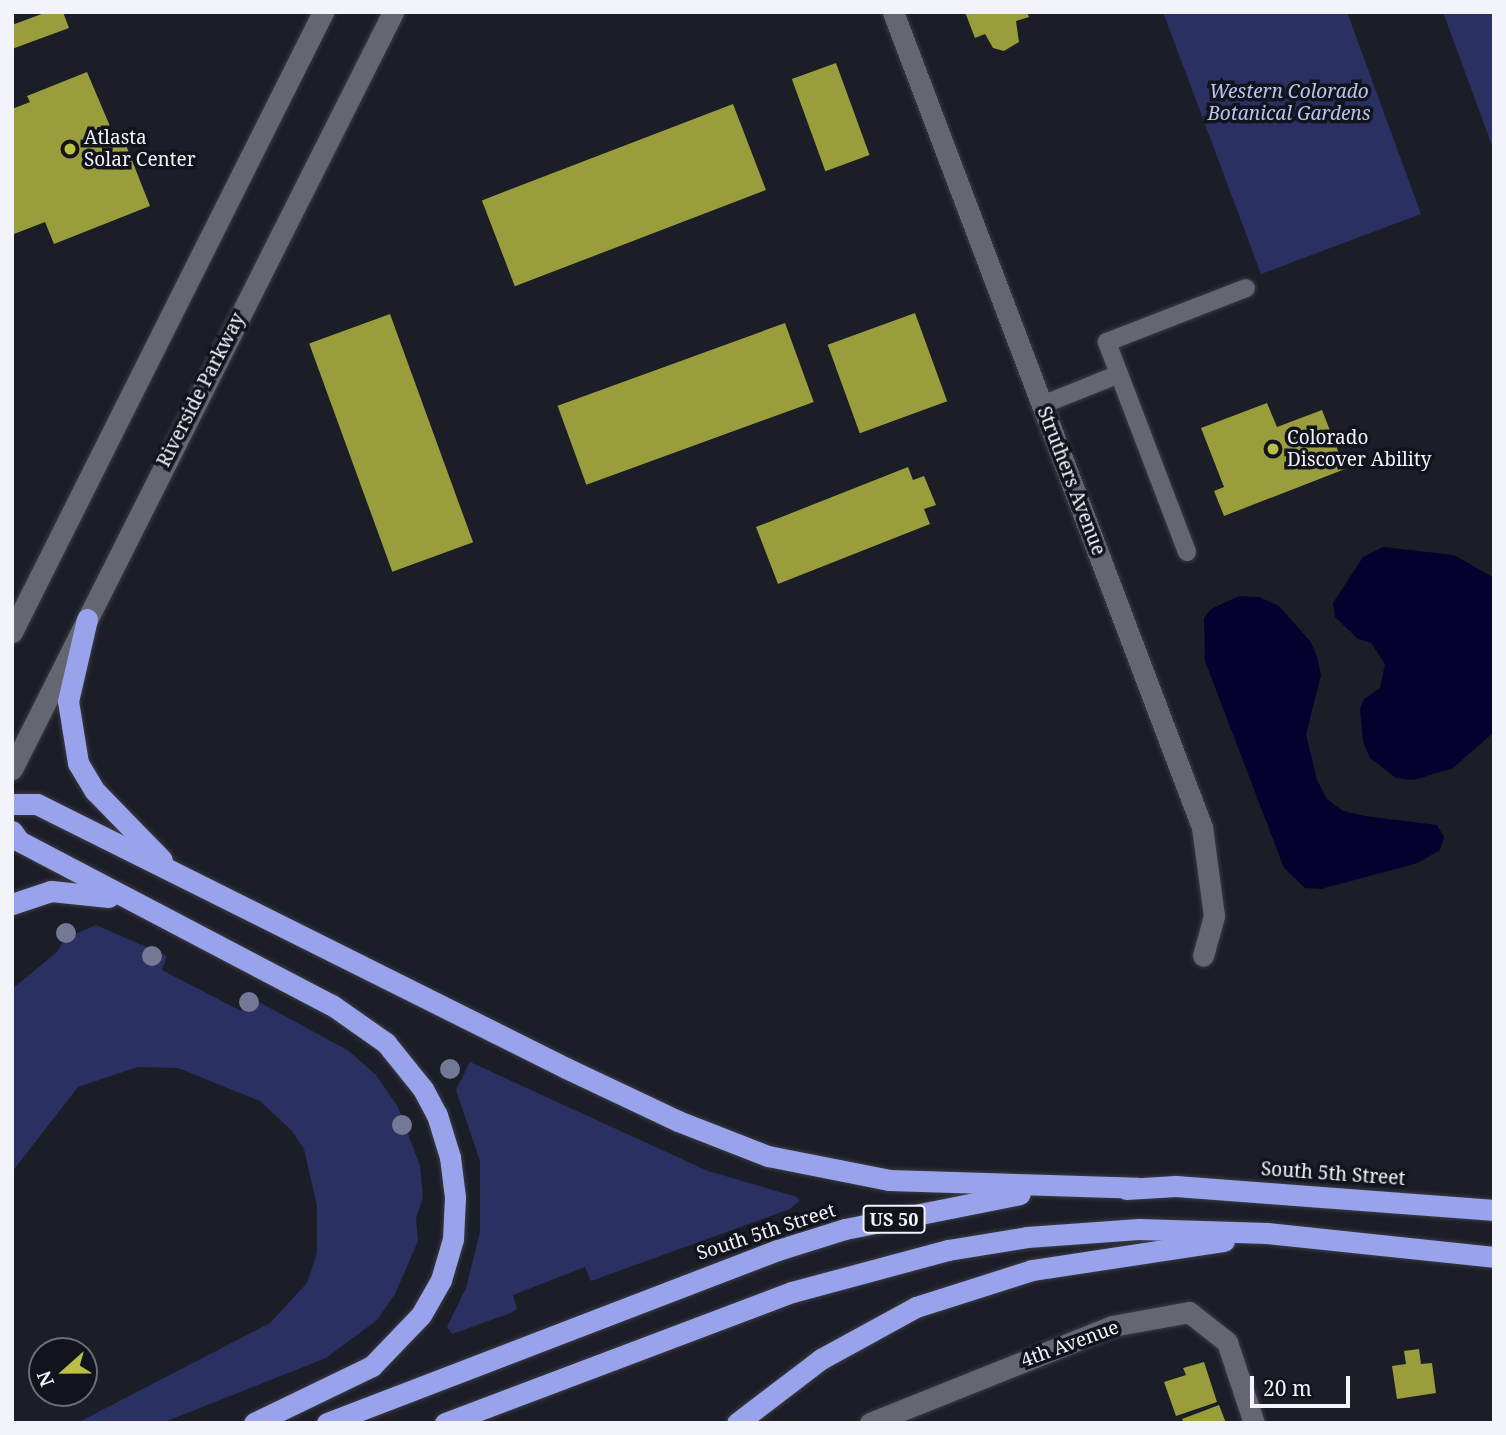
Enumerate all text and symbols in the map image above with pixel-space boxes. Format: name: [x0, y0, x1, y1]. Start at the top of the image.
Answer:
park label: Western Colorado Botanical Gardens: [1207, 81, 1371, 125]
place label: Atlasta Solar Center: [84, 127, 196, 171]
marker: Atlasta Solar Center: [62, 141, 78, 157]
street label: Riverside Parkway: [152, 309, 250, 471]
street label: Struthers Avenue: [1032, 403, 1110, 559]
place label: Colorado Discover Ability: [1287, 427, 1431, 471]
marker: Colorado Discover Ability: [1265, 441, 1281, 457]
street label: South 5th Street: [1260, 1158, 1406, 1190]
street label: South 5th Street: [694, 1199, 838, 1265]
road number: US 50: [862, 1204, 926, 1234]
street label: 4th Avenue: [1018, 1316, 1122, 1372]
north arrow: [28, 1337, 98, 1407]
scale bar: [1254, 1362, 1354, 1406]
text: N: [30, 1367, 60, 1390]
text: 20 m: [1263, 1374, 1312, 1402]

